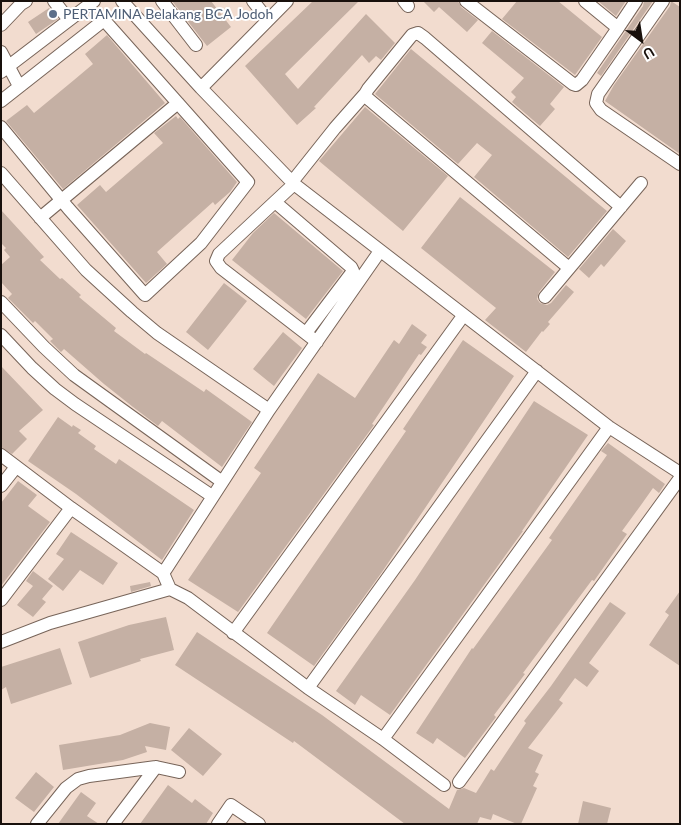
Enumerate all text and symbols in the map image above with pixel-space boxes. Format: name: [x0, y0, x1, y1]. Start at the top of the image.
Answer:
place label: PERTAMINA Belakang BCA Jodoh: [63, 6, 273, 22]
marker: PERTAMINA Belakang BCA Jodoh: [47, 8, 59, 20]
north arrow: [616, 15, 666, 65]
text: U: [640, 43, 658, 63]

